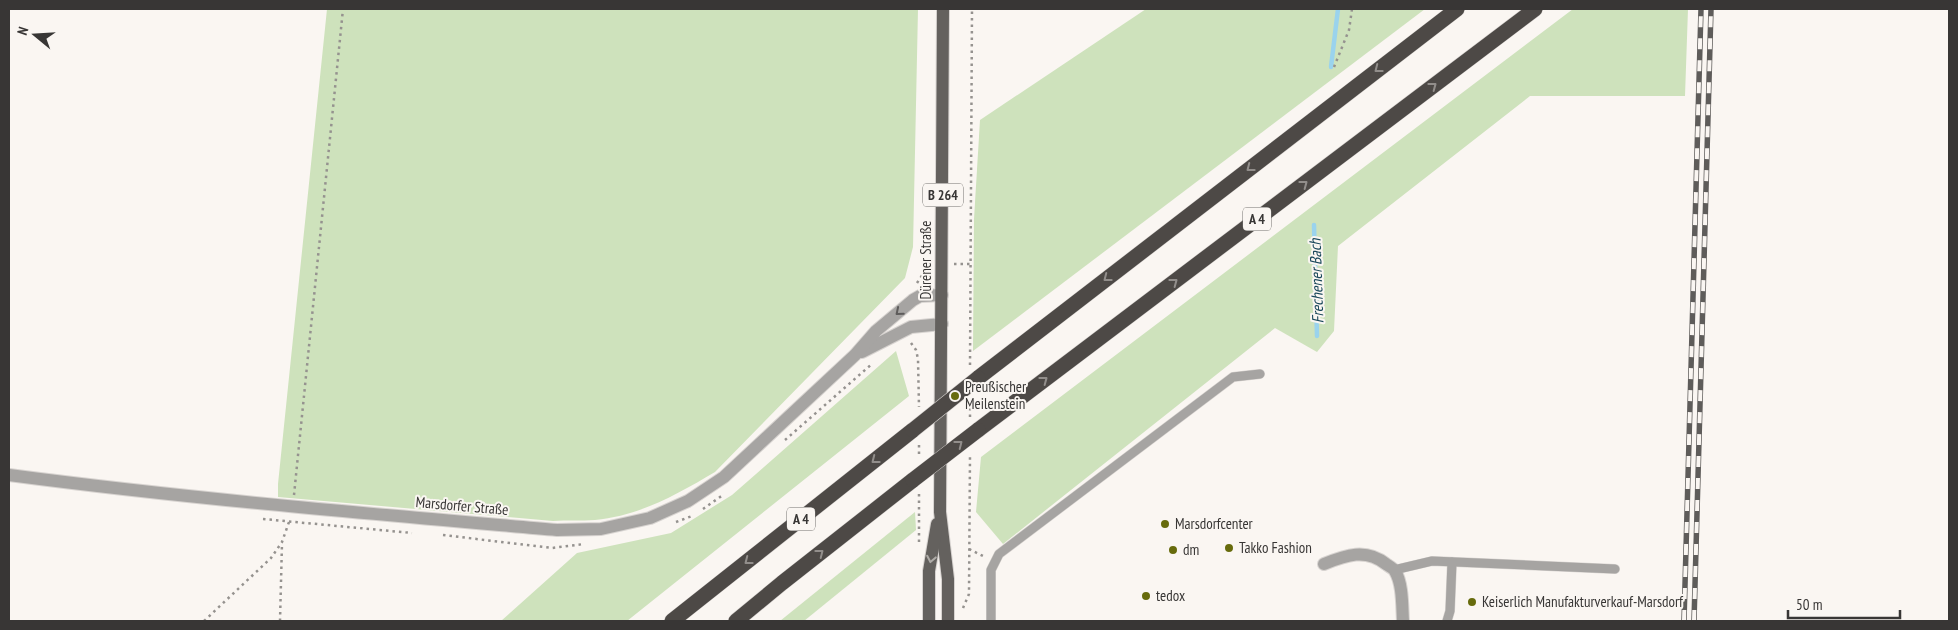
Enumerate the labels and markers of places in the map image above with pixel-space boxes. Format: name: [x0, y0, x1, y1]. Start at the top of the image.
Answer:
place label: Preußischer Meilenstein: [965, 377, 1027, 413]
marker: Preußischer Meilenstein: [949, 390, 961, 402]
place label: Marsdorfcenter: [1175, 514, 1254, 533]
marker: Marsdorfcenter: [1159, 518, 1171, 530]
place label: Takko Fashion: [1239, 538, 1312, 557]
place label: dm: [1183, 540, 1199, 559]
marker: Takko Fashion: [1223, 542, 1235, 554]
marker: dm: [1167, 544, 1179, 556]
place label: tedox: [1156, 586, 1185, 605]
marker: tedox: [1140, 590, 1152, 602]
place label: Keiserlich Manufakturverkauf-Marsdorf: [1482, 592, 1684, 611]
marker: Keiserlich Manufakturverkauf-Marsdorf: [1466, 596, 1478, 608]

